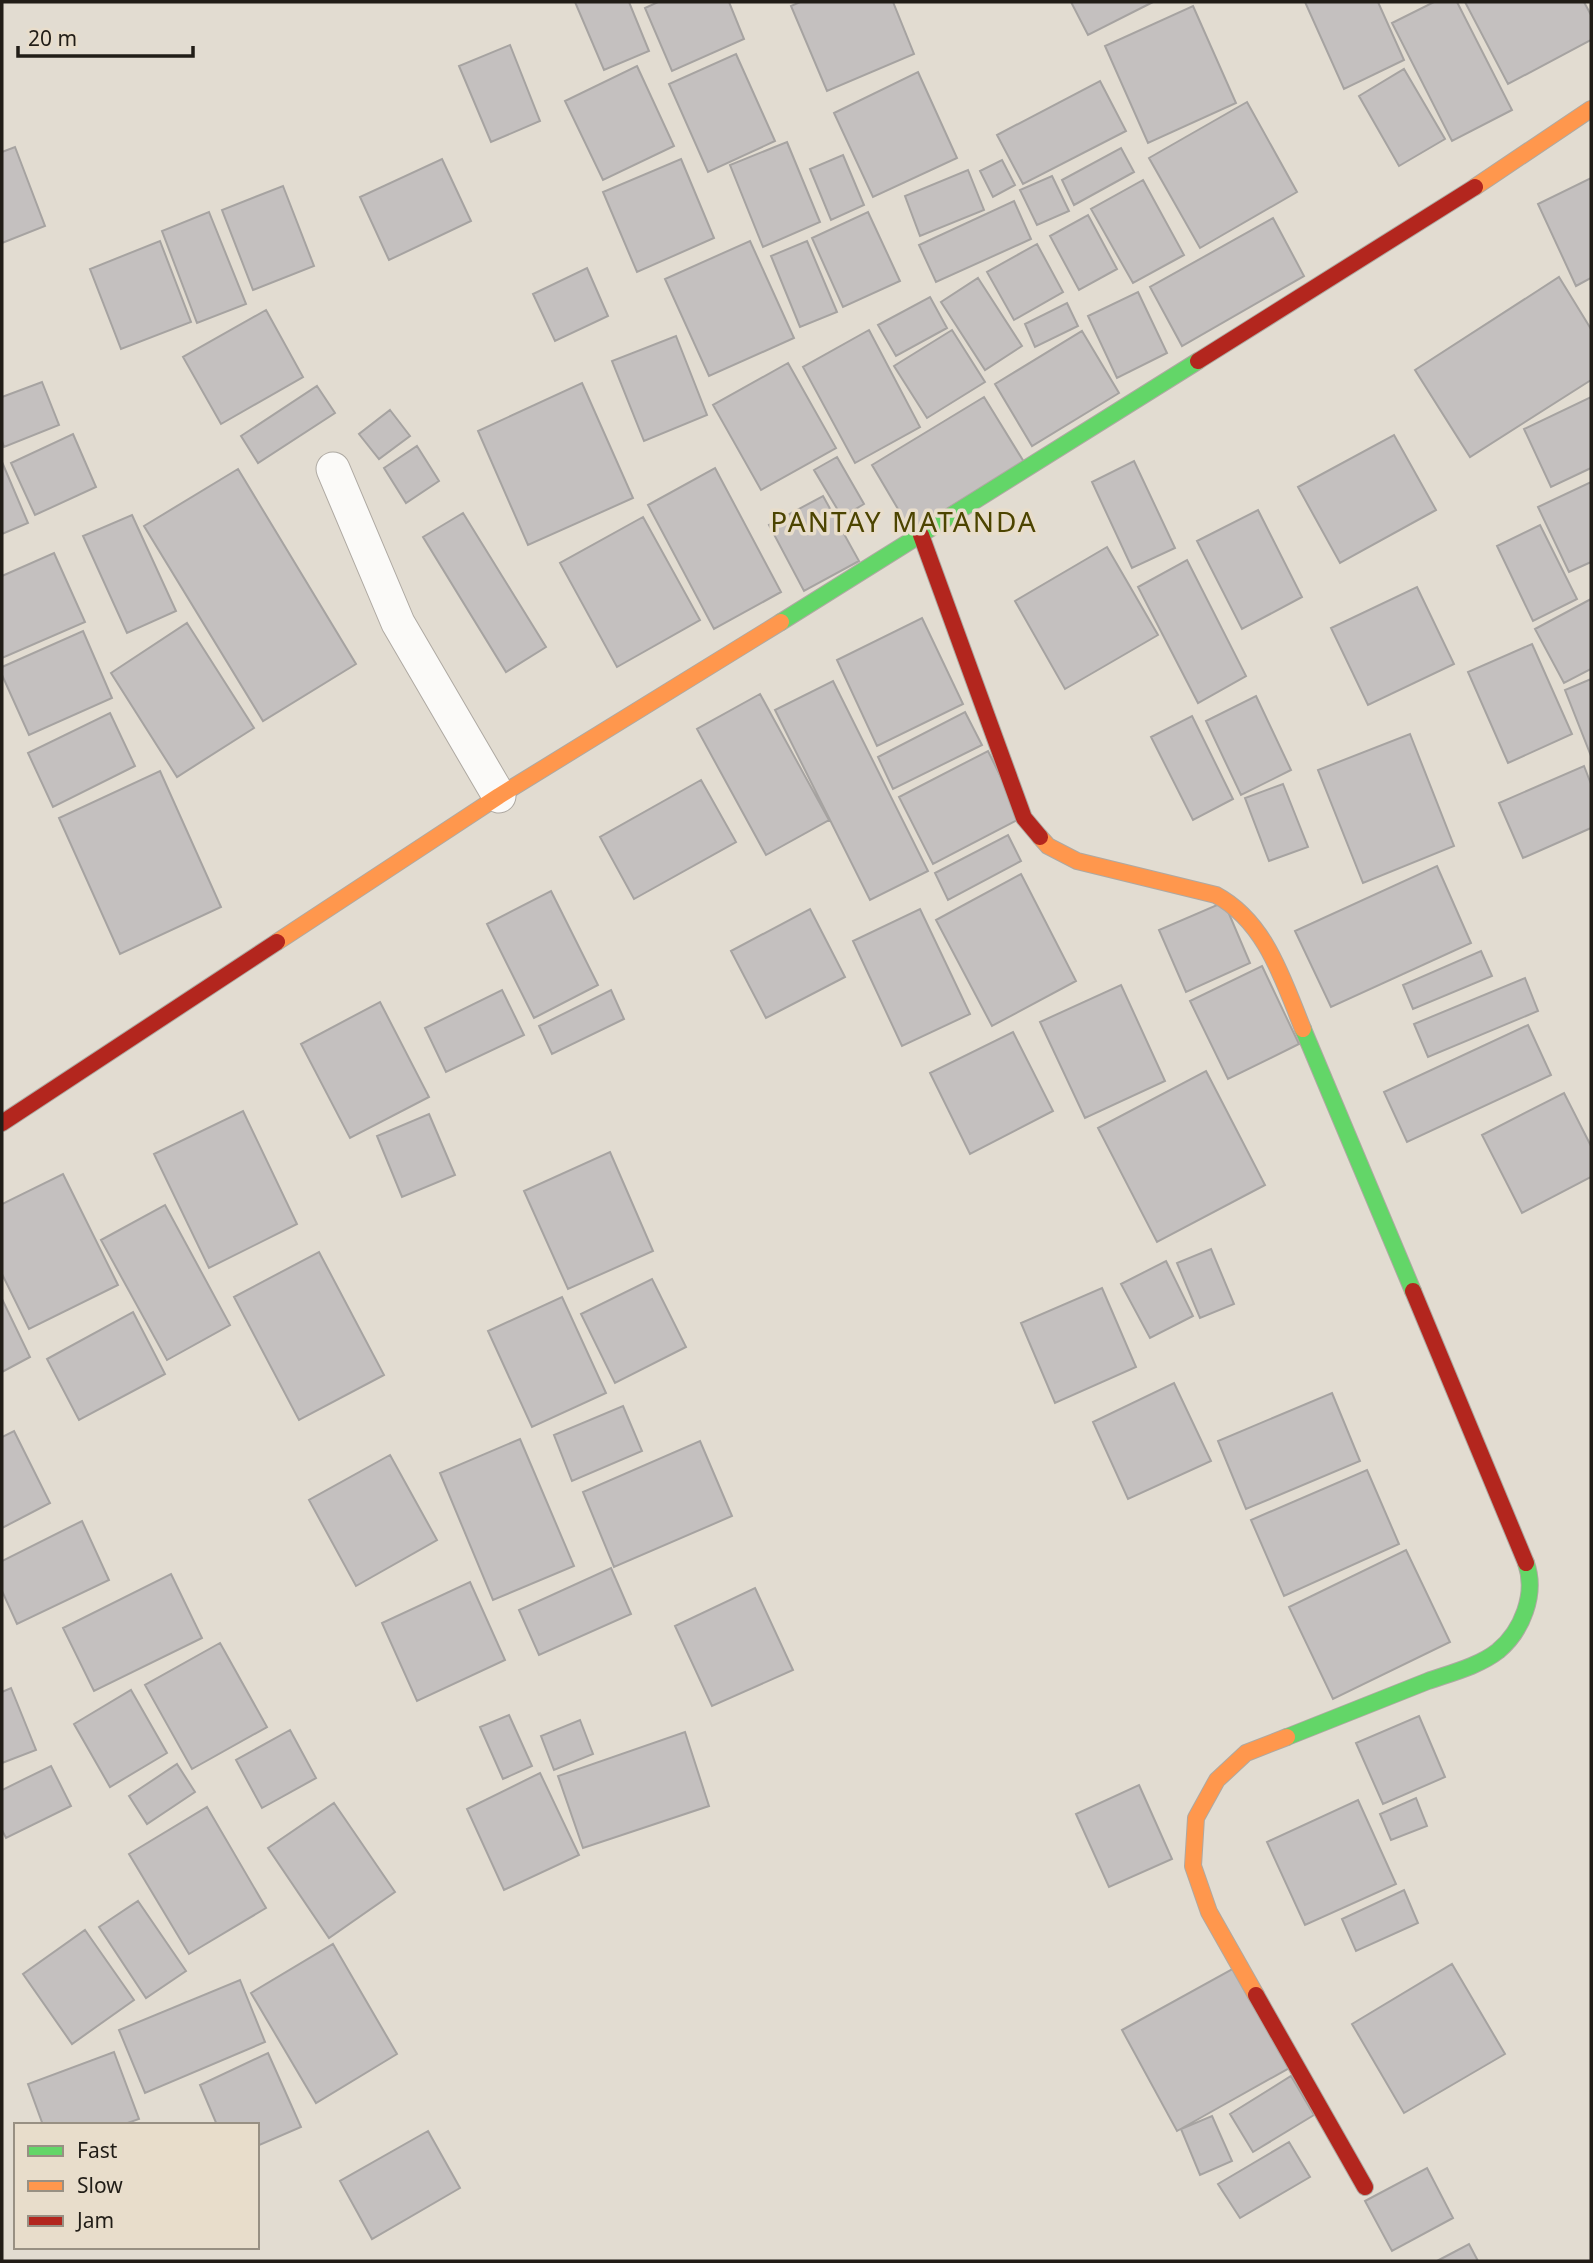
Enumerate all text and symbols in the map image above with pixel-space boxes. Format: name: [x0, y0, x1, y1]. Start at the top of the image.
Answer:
scale bar: [18, 14, 192, 58]
text: 20 m: [28, 24, 77, 52]
district label: PANTAY MATANDA: [770, 502, 1038, 540]
legend: [14, 2123, 259, 2249]
text: Fast: [77, 2136, 118, 2164]
text: Slow: [77, 2171, 123, 2199]
text: Jam: [75, 2206, 114, 2234]

